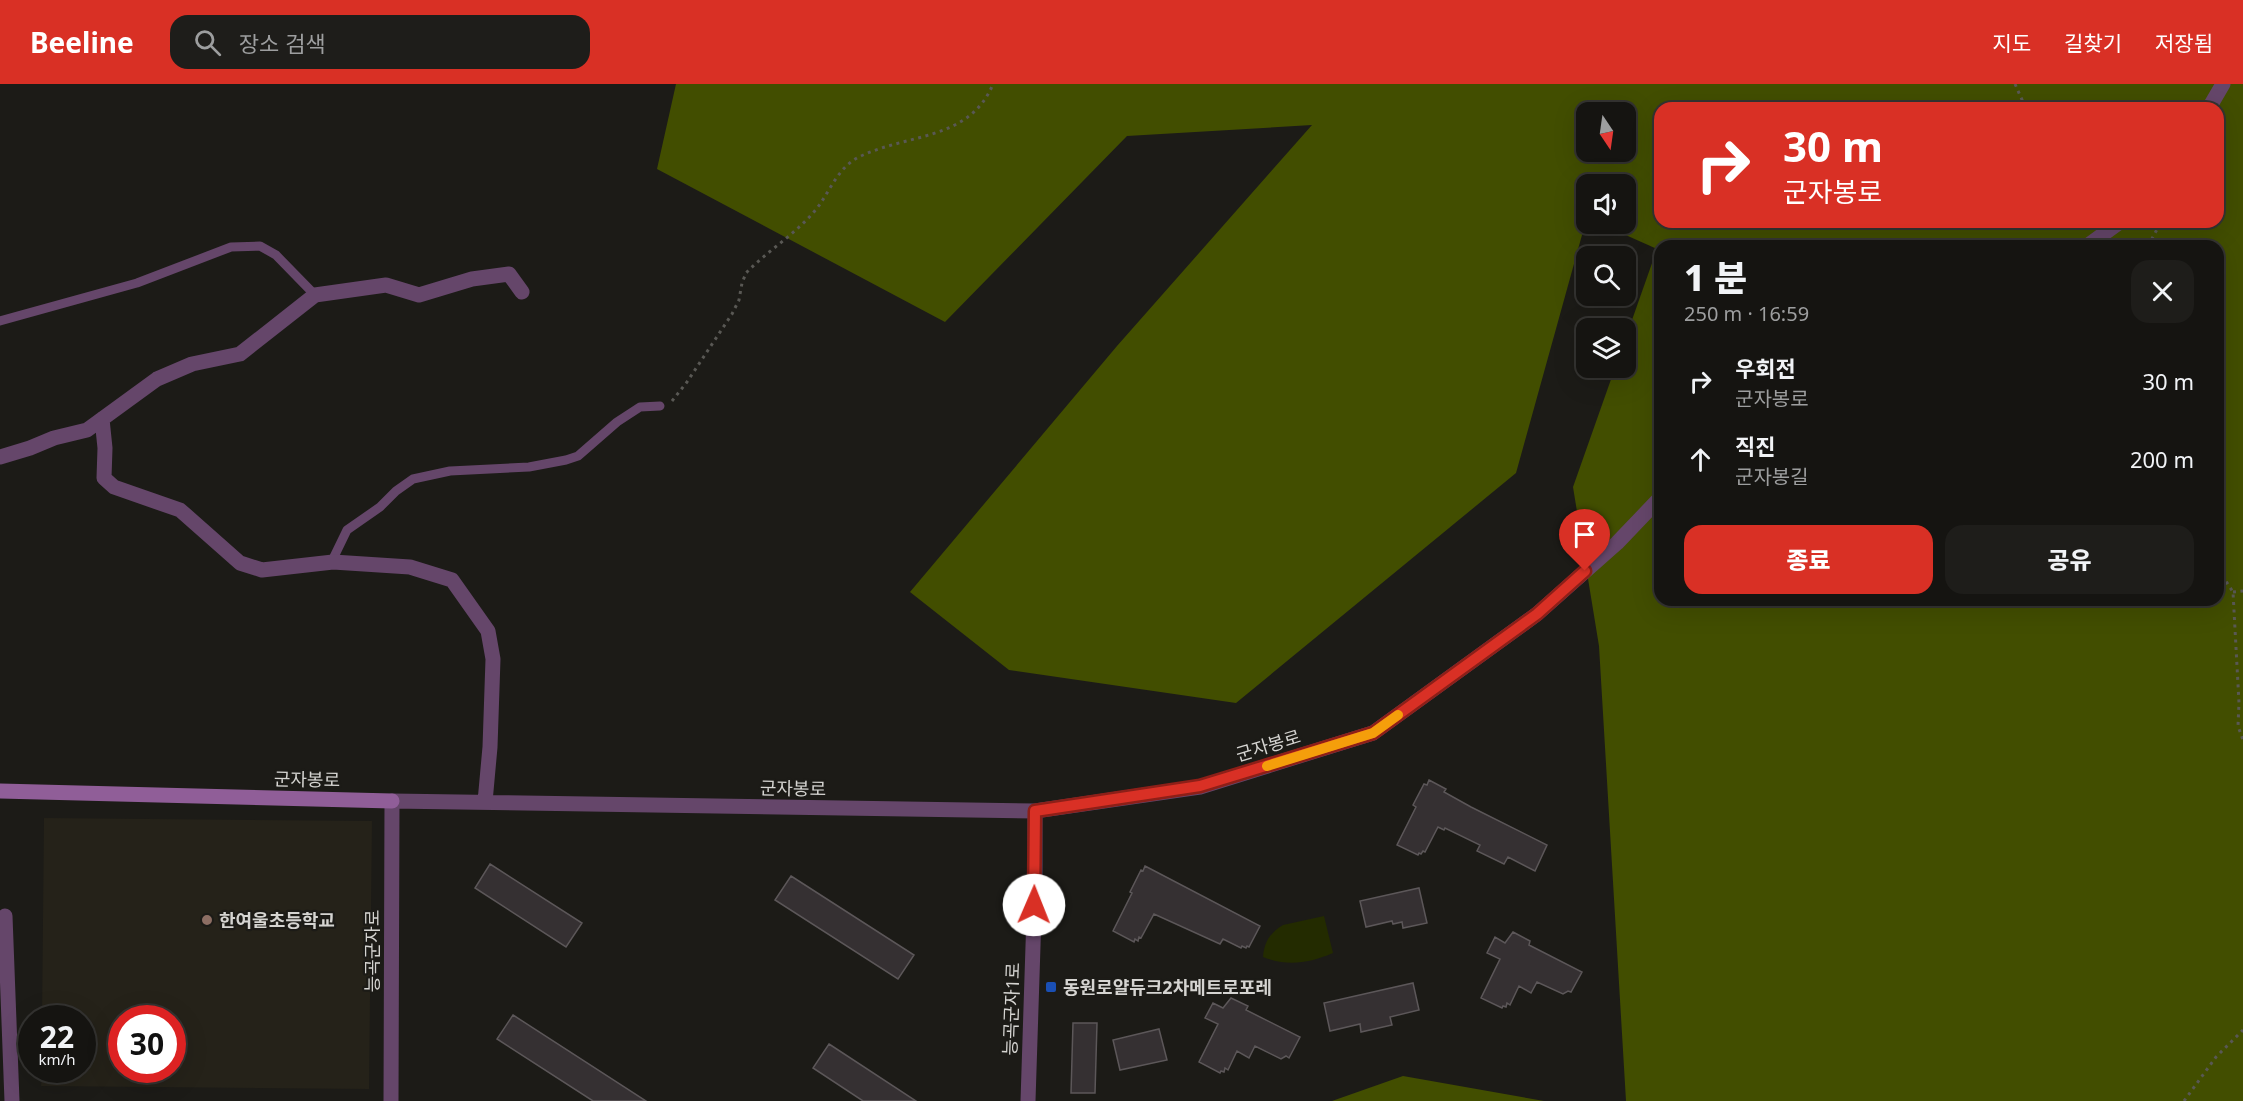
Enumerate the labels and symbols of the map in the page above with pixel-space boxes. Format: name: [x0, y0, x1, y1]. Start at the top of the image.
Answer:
north arrow: [1576, 102, 1636, 162]
pin: [1559, 509, 1610, 571]
street label: 군자봉로: [1233, 724, 1303, 766]
street label: 군자봉로: [274, 766, 340, 792]
street label: 군자봉로: [760, 775, 826, 801]
position arrow: [1002, 873, 1066, 937]
place label: 한여울초등학교: [219, 908, 335, 932]
street label: 능곡군자로: [360, 910, 384, 992]
marker: 한여울초등학교: [200, 913, 214, 927]
street label: 능곡군자1로: [997, 962, 1025, 1056]
place label: 동원로얄듀크2차메트로포레: [1063, 975, 1272, 999]
marker: 동원로얄듀크2차메트로포레: [1044, 980, 1058, 994]
speed limit sign: 30: [108, 1005, 186, 1083]

